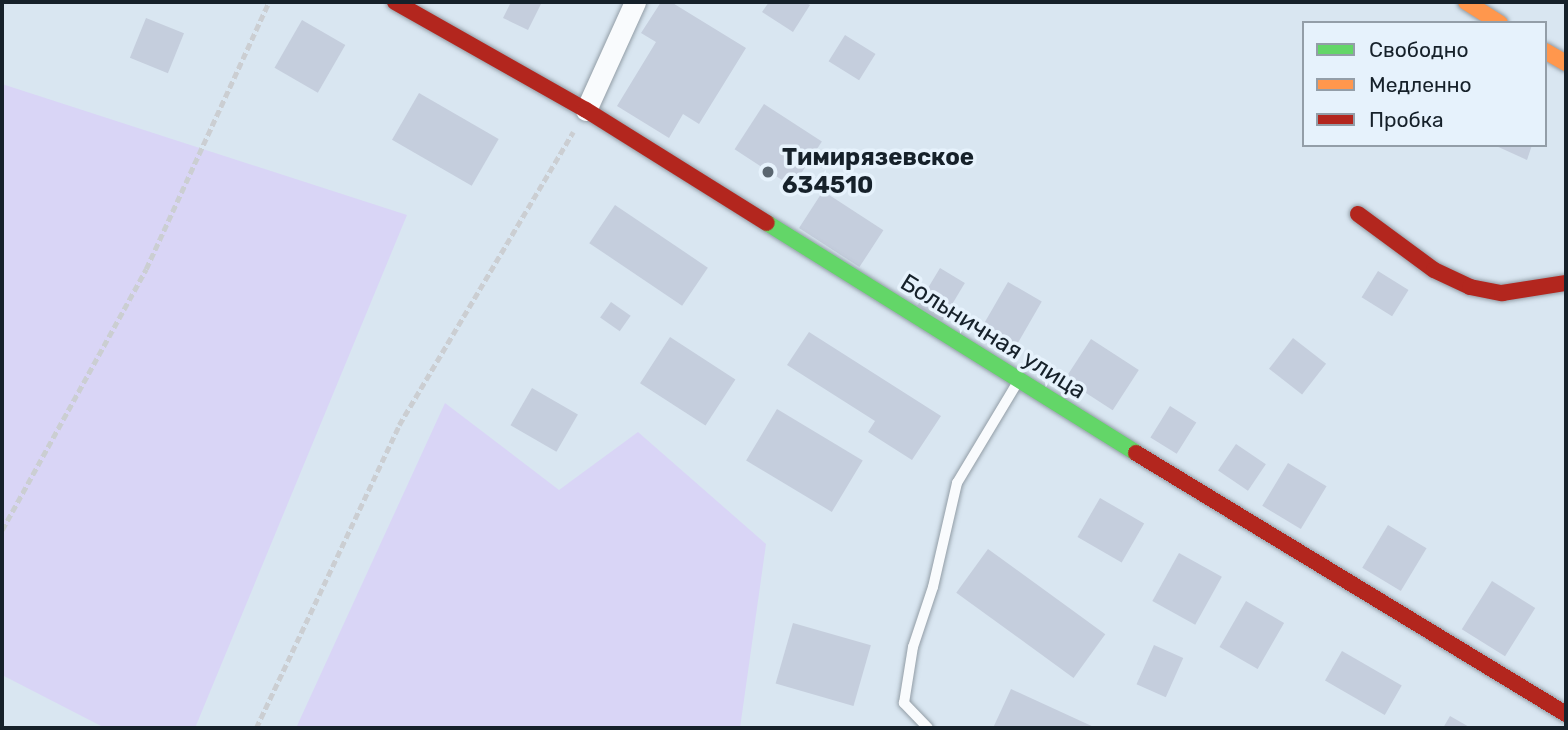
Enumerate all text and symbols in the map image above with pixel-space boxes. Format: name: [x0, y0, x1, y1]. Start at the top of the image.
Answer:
legend: [1302, 21, 1547, 147]
text: Свободно: [1369, 37, 1469, 62]
text: Медленно: [1369, 72, 1472, 97]
text: Пробка: [1369, 107, 1444, 132]
place label: Тимирязевское 634510: [782, 144, 974, 200]
marker: Тимирязевское 634510: [760, 164, 776, 180]
street label: Больничная улица: [895, 268, 1091, 406]

